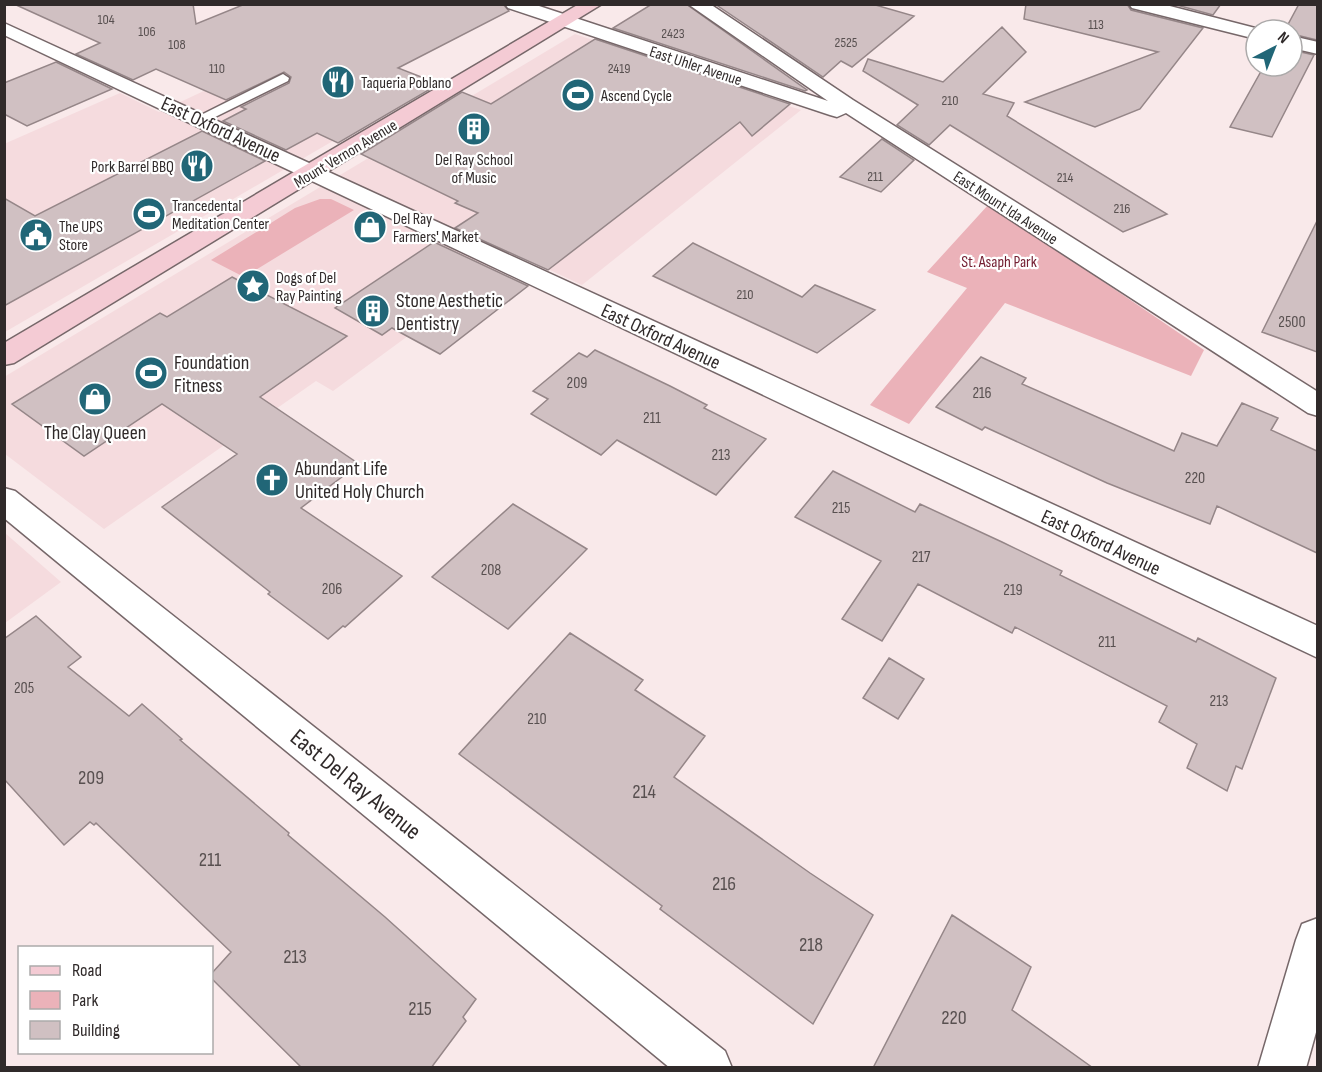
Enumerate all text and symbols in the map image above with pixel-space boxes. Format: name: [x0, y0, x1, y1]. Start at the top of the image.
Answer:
house number: 104: [98, 11, 115, 28]
house number: 113: [1088, 16, 1104, 33]
north arrow: [1244, 18, 1304, 78]
house number: 106: [138, 23, 156, 40]
house number: 2423: [661, 25, 685, 42]
text: N: [1274, 28, 1293, 48]
house number: 2525: [835, 34, 858, 51]
house number: 108: [168, 36, 186, 53]
street label: East Uhler Avenue: [647, 43, 744, 90]
house number: 110: [209, 60, 225, 77]
house number: 2419: [608, 60, 630, 77]
restaurant icon: Taqueria Poblano: [320, 64, 356, 100]
place label: Taqueria Poblano: [361, 74, 451, 93]
sports icon: Ascend Cycle: [560, 77, 596, 113]
place label: Ascend Cycle: [600, 87, 672, 106]
street label: East Oxford Avenue: [157, 92, 284, 168]
house number: 210: [942, 92, 958, 109]
building icon: Del Ray School of Music: [456, 111, 492, 147]
street label: Mount Vernon Avenue: [291, 116, 401, 193]
restaurant icon: Pork Barrel BBQ: [179, 148, 215, 184]
place label: Del Ray School of Music: [435, 151, 513, 188]
place label: Pork Barrel BBQ: [91, 158, 174, 177]
street label: East Mount Ida Avenue: [949, 167, 1061, 249]
house number: 211: [867, 168, 883, 185]
house number: 214: [1057, 169, 1073, 186]
sports icon: Trancedental Meditation Center: [131, 196, 167, 232]
place label: Trancedental Meditation Center: [172, 197, 270, 234]
house number: 216: [1114, 200, 1130, 217]
shop icon: Del Ray Farmers' Market: [352, 209, 388, 245]
place label: Del Ray Farmers' Market: [393, 210, 479, 247]
public building icon: The UPS Store: [18, 217, 54, 253]
place label: The UPS Store: [59, 218, 103, 255]
park label: St. Asaph Park: [961, 253, 1037, 272]
place icon: Dogs of Del Ray Painting: [235, 268, 271, 304]
place label: Dogs of Del Ray Painting: [276, 269, 342, 306]
house number: 210: [737, 286, 753, 303]
place label: Stone Aesthetic Dentistry: [396, 289, 503, 336]
building icon: Stone Aesthetic Dentistry: [355, 293, 391, 329]
street label: East Oxford Avenue: [597, 299, 724, 375]
house number: 2500: [1278, 313, 1306, 332]
place label: Foundation Fitness: [174, 351, 249, 398]
sports icon: Foundation Fitness: [133, 355, 169, 391]
house number: 209: [567, 374, 587, 393]
shop icon: The Clay Queen: [77, 381, 113, 417]
house number: 216: [972, 384, 992, 403]
house number: 211: [643, 409, 661, 428]
place label: The Clay Queen: [44, 421, 146, 445]
house number: 213: [712, 446, 730, 465]
place label: Abundant Life United Holy Church: [294, 457, 424, 504]
church icon: Abundant Life United Holy Church: [254, 462, 290, 498]
house number: 220: [1185, 469, 1205, 488]
house number: 215: [832, 499, 850, 518]
street label: East Oxford Avenue: [1037, 505, 1164, 581]
house number: 217: [912, 548, 931, 567]
house number: 208: [481, 561, 501, 580]
house number: 206: [322, 580, 342, 599]
house number: 219: [1003, 581, 1023, 600]
house number: 211: [1098, 633, 1116, 652]
house number: 205: [14, 679, 34, 698]
house number: 213: [1210, 692, 1228, 711]
house number: 210: [527, 710, 547, 729]
street label: East Del Ray Avenue: [284, 723, 427, 846]
house number: 209: [78, 766, 104, 790]
house number: 214: [632, 780, 656, 804]
house number: 211: [199, 848, 221, 872]
house number: 216: [712, 872, 736, 896]
house number: 218: [799, 933, 823, 957]
house number: 213: [283, 945, 307, 969]
legend: [18, 946, 213, 1054]
text: Road: [72, 960, 102, 981]
text: Park: [72, 990, 98, 1011]
house number: 215: [408, 997, 432, 1021]
house number: 220: [941, 1006, 967, 1030]
text: Building: [72, 1020, 120, 1041]

